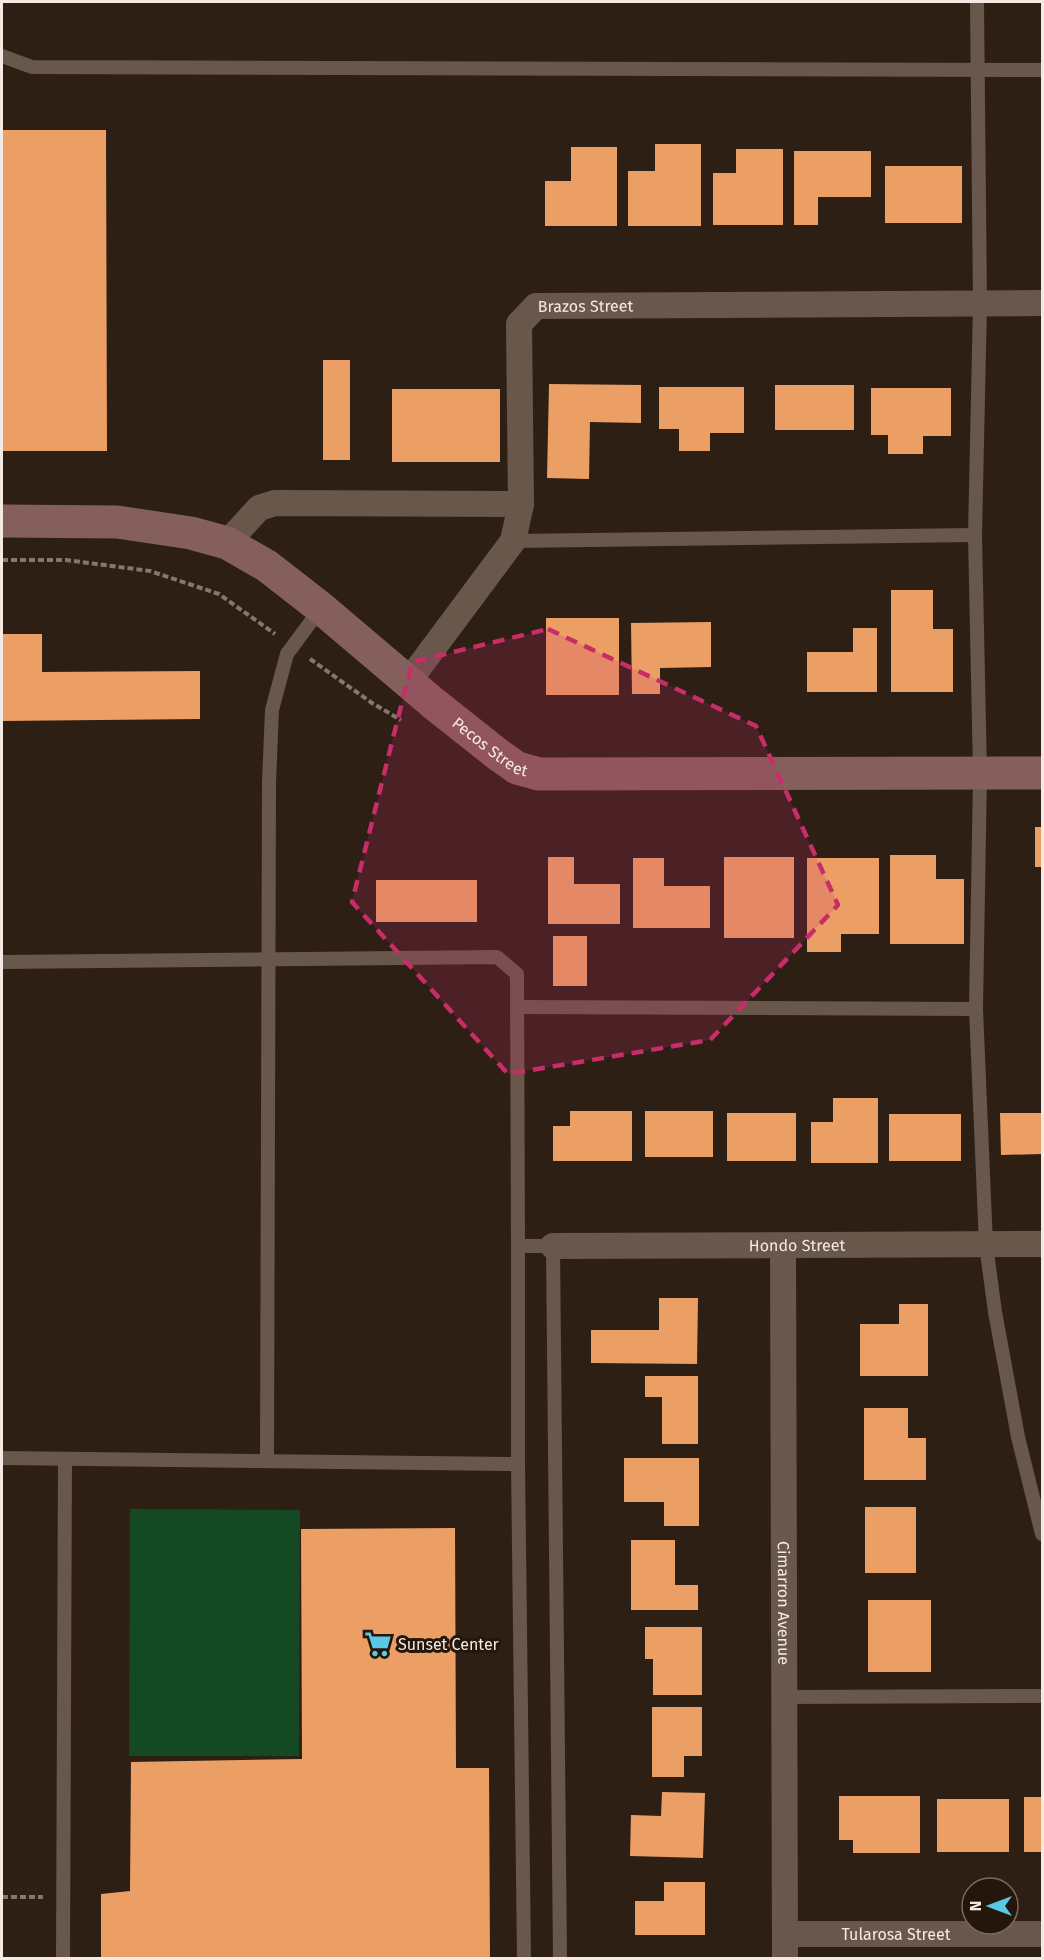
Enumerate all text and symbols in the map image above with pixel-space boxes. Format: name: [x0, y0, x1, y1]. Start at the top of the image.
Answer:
street label: Brazos Street: [538, 296, 634, 316]
street label: Pecos Street: [448, 713, 530, 781]
street label: Hondo Street: [749, 1236, 845, 1255]
street label: Cimarron Avenue: [774, 1541, 793, 1665]
supermarket icon: Sunset Center: [363, 1629, 393, 1659]
place label: Sunset Center: [398, 1635, 500, 1654]
north arrow: [960, 1876, 1020, 1936]
text: N: [966, 1901, 985, 1911]
street label: Tularosa Street: [841, 1925, 951, 1944]

